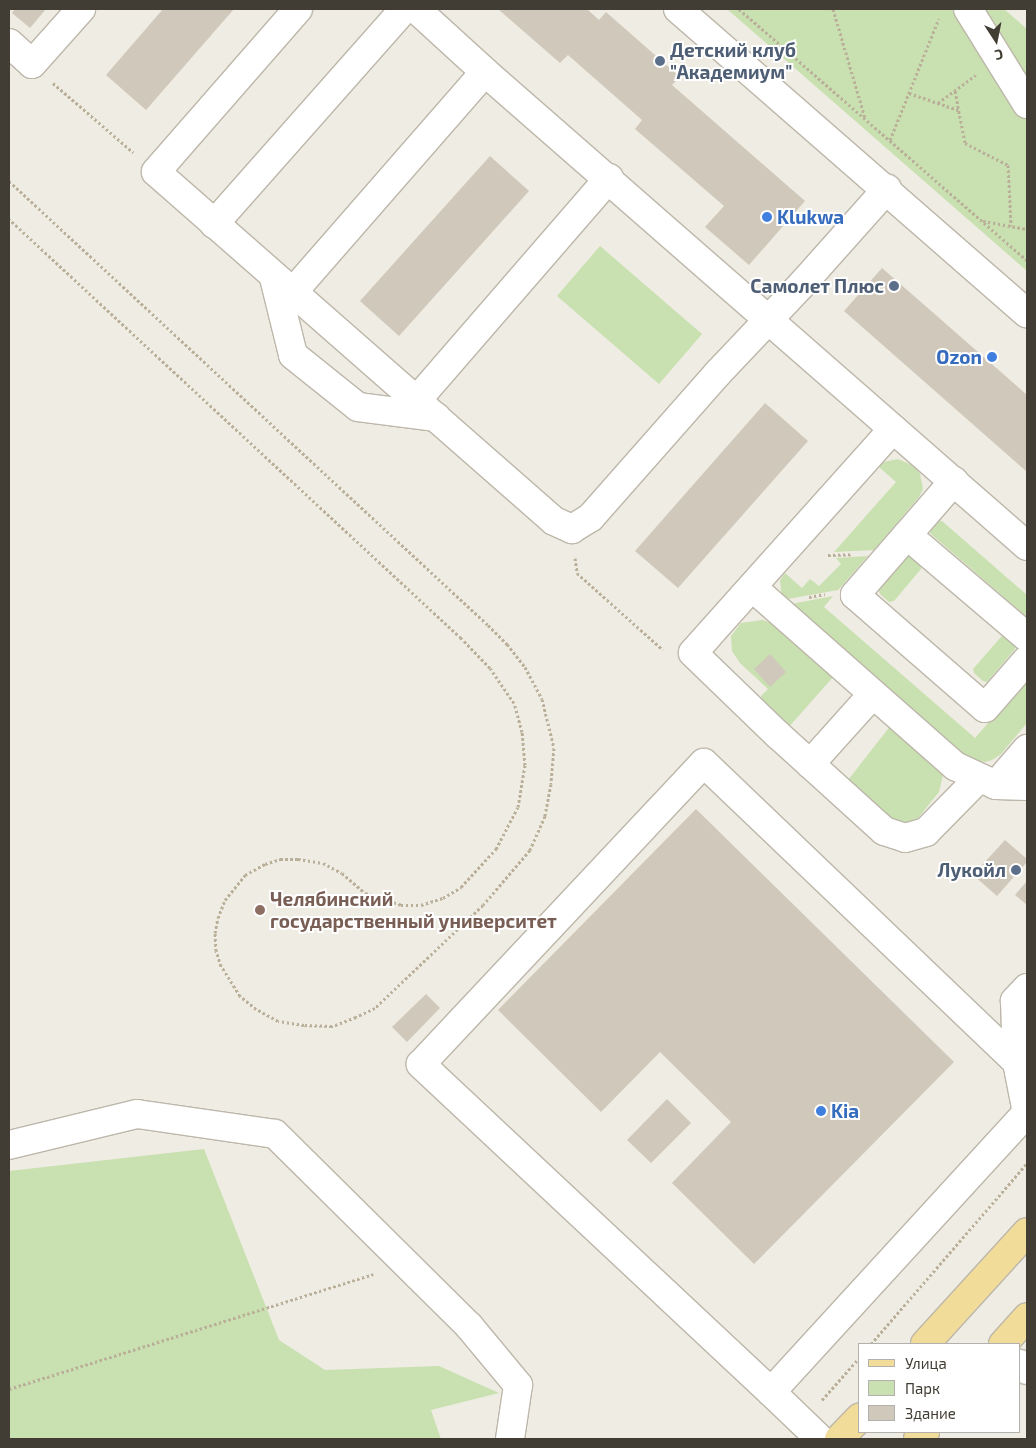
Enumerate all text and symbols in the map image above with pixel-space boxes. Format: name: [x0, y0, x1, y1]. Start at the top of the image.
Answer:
north arrow: [971, 15, 1021, 65]
place label: Детский клуб "Академиум": [670, 39, 796, 83]
text: С: [993, 46, 1005, 64]
marker: Детский клуб "Академиум": [654, 55, 666, 67]
place label: Klukwa: [777, 206, 844, 228]
marker: Klukwa: [761, 211, 773, 223]
place label: Самолет Плюс: [750, 275, 884, 297]
marker: Самолет Плюс: [888, 280, 900, 292]
place label: Ozon: [936, 346, 982, 368]
marker: Ozon: [986, 351, 998, 363]
place label: Лукойл: [938, 859, 1006, 881]
marker: Лукойл: [1010, 864, 1022, 876]
place label: Челябинский государственный университет: [270, 888, 557, 932]
marker: Челябинский государственный университет: [254, 904, 266, 916]
place label: Kia: [831, 1100, 859, 1122]
marker: Kia: [815, 1105, 827, 1117]
legend: [858, 1343, 1021, 1433]
text: Улица: [905, 1354, 947, 1372]
text: Парк: [905, 1379, 940, 1397]
text: Здание: [905, 1404, 956, 1422]

